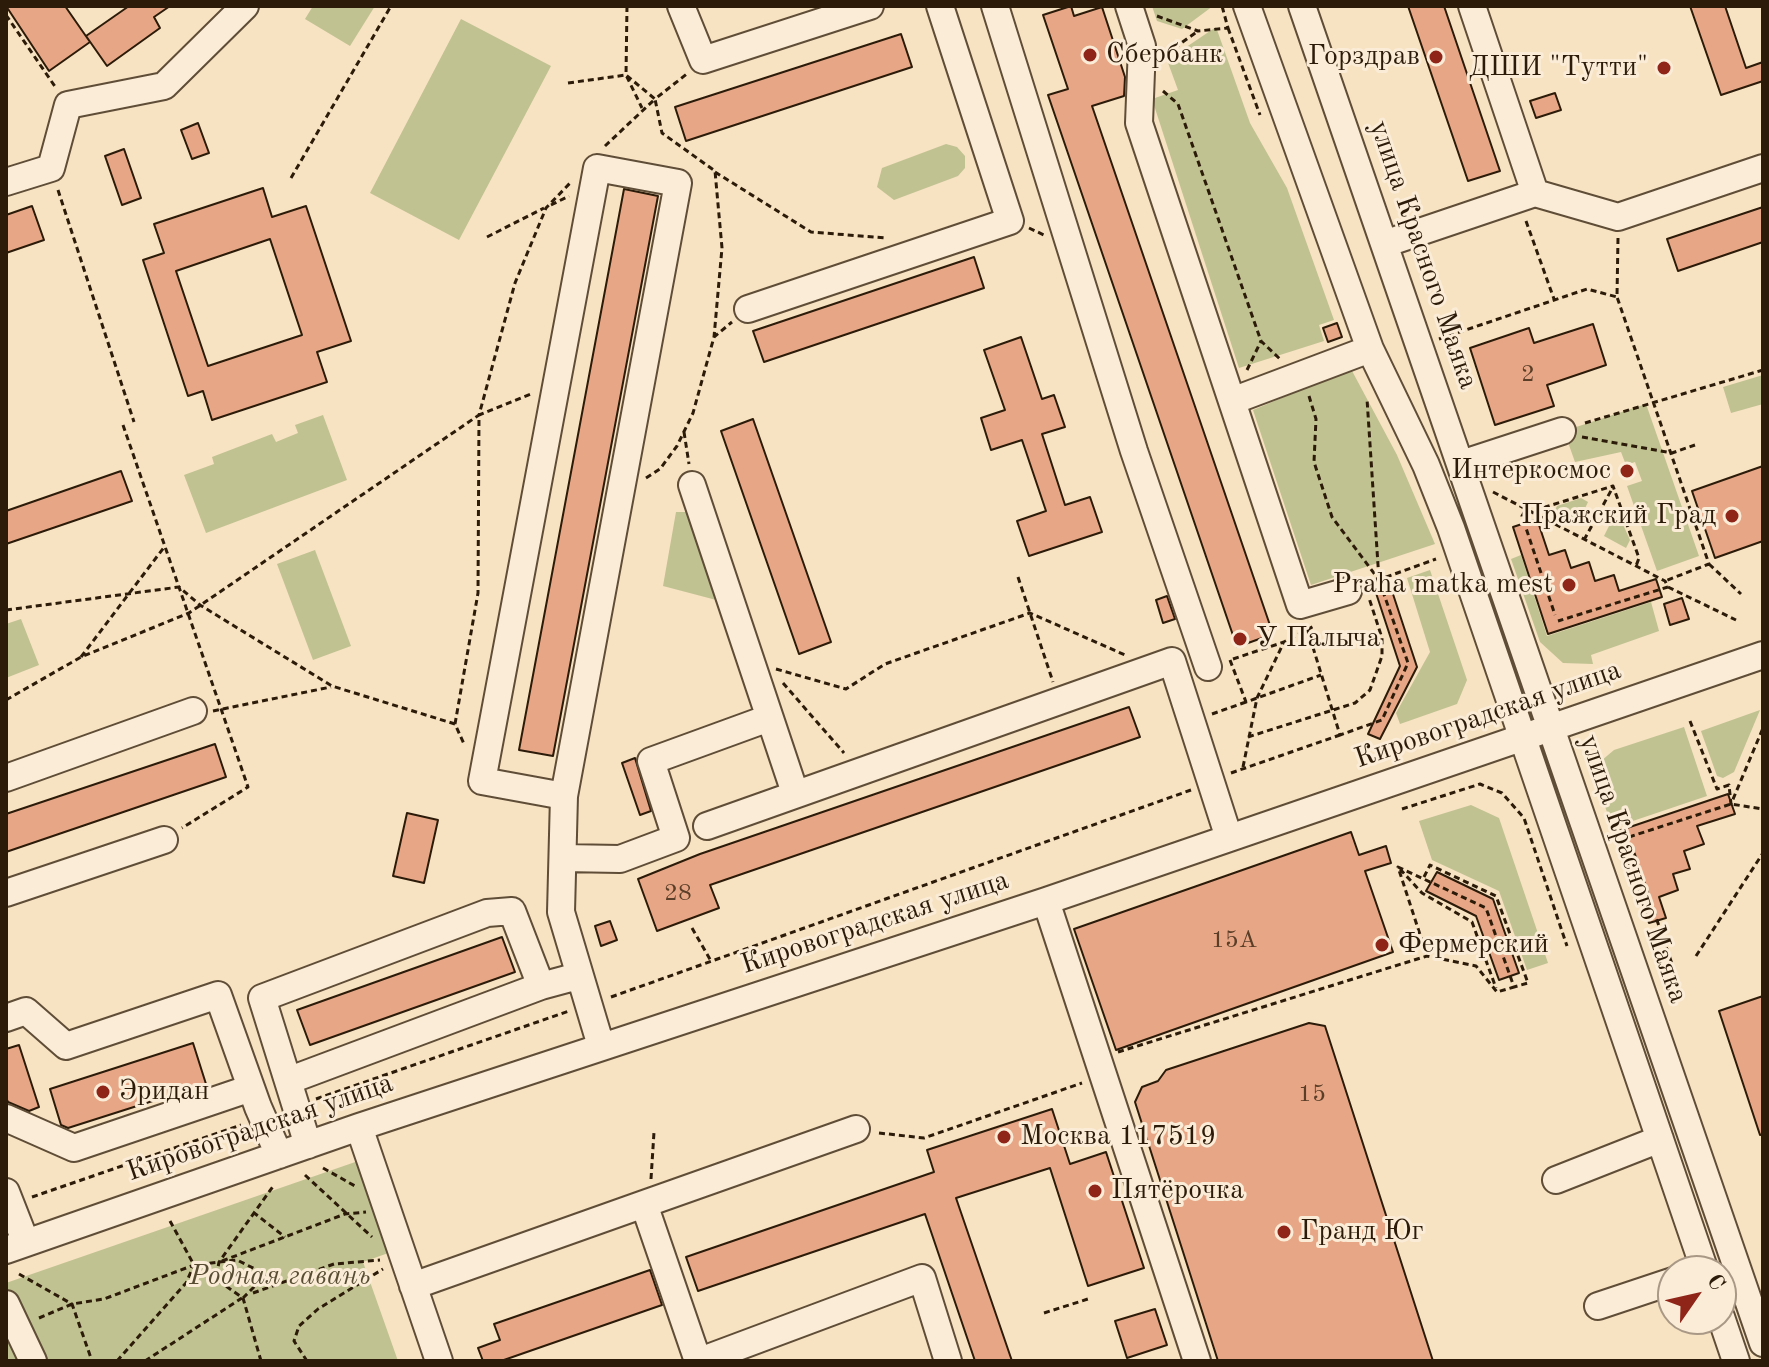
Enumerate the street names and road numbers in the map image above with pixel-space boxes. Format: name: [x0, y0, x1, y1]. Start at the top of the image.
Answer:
street label: улица Красного Маяка: [1361, 116, 1485, 394]
street label: Кировоградская улица: [1350, 654, 1626, 776]
street label: улица Красного Маяка: [1571, 730, 1695, 1008]
street label: Кировоградская улица: [737, 864, 1013, 982]
street label: Кировоградская улица: [122, 1067, 398, 1189]

